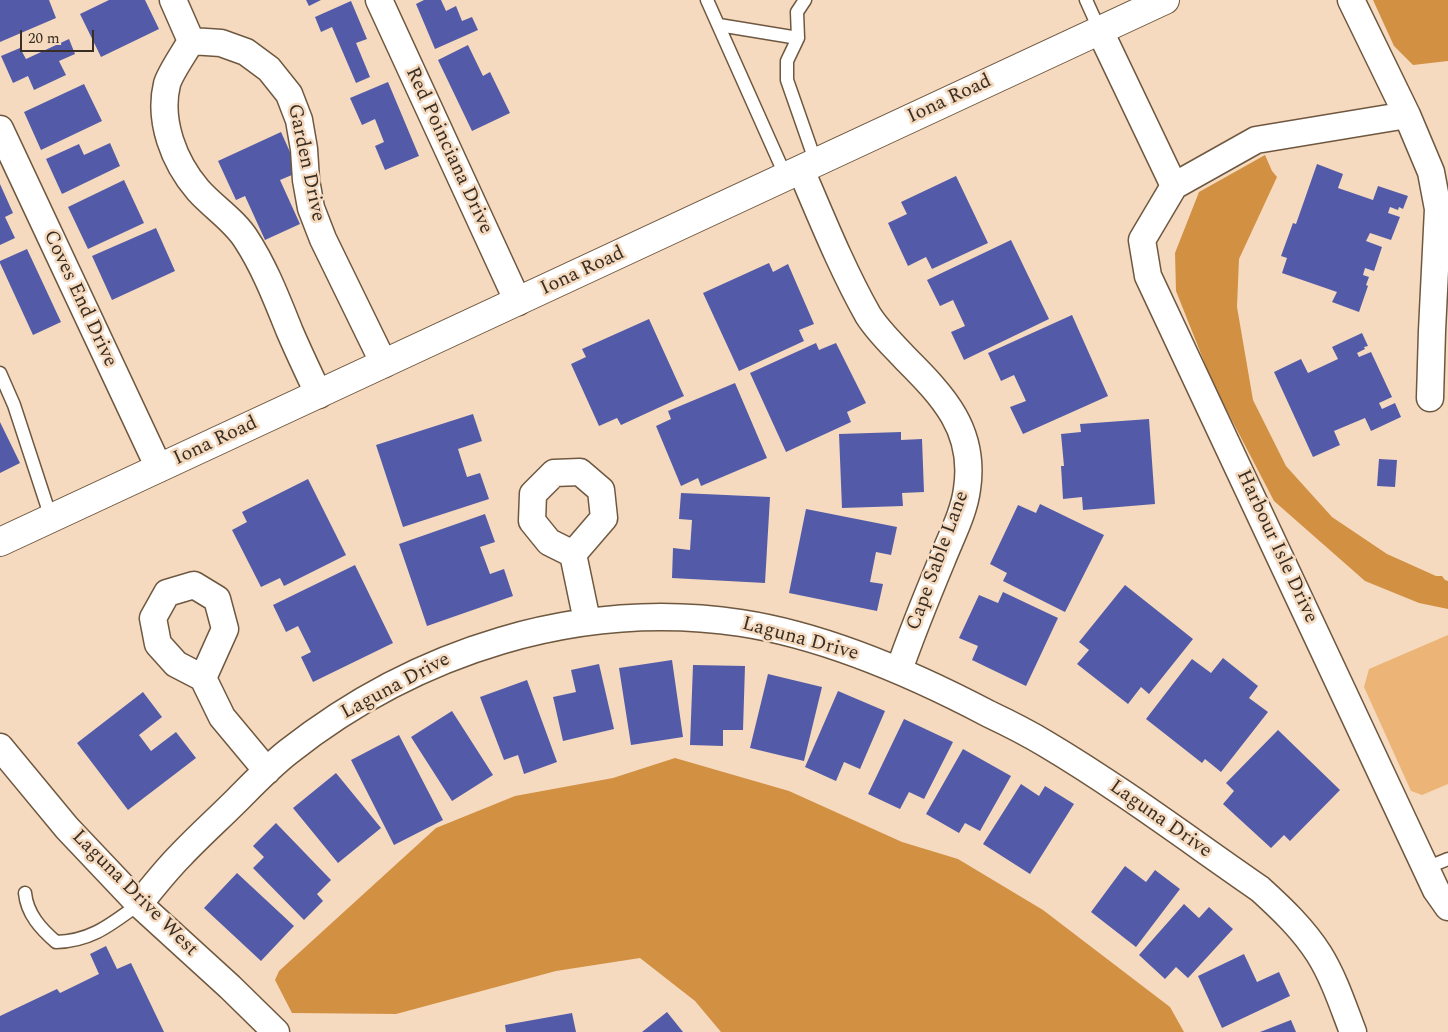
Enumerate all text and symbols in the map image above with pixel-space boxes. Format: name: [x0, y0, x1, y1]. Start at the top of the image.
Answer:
scale bar: [22, 20, 96, 52]
text: 20 m: [28, 27, 60, 50]
street label: Red Poinciana Drive: [399, 64, 497, 238]
street label: Iona Road: [904, 70, 996, 130]
street label: Garden Drive: [281, 102, 329, 224]
street label: Coves End Drive: [37, 227, 121, 371]
street label: Iona Road: [537, 242, 629, 302]
street label: Iona Road: [170, 412, 262, 472]
street label: Harbour Isle Drive: [1230, 467, 1322, 627]
street label: Cape Sable Lane: [903, 488, 975, 634]
street label: Laguna Drive: [739, 613, 861, 667]
street label: Laguna Drive: [337, 648, 455, 726]
street label: Laguna Drive: [1104, 776, 1216, 864]
street label: Laguna Drive West: [66, 826, 202, 962]

